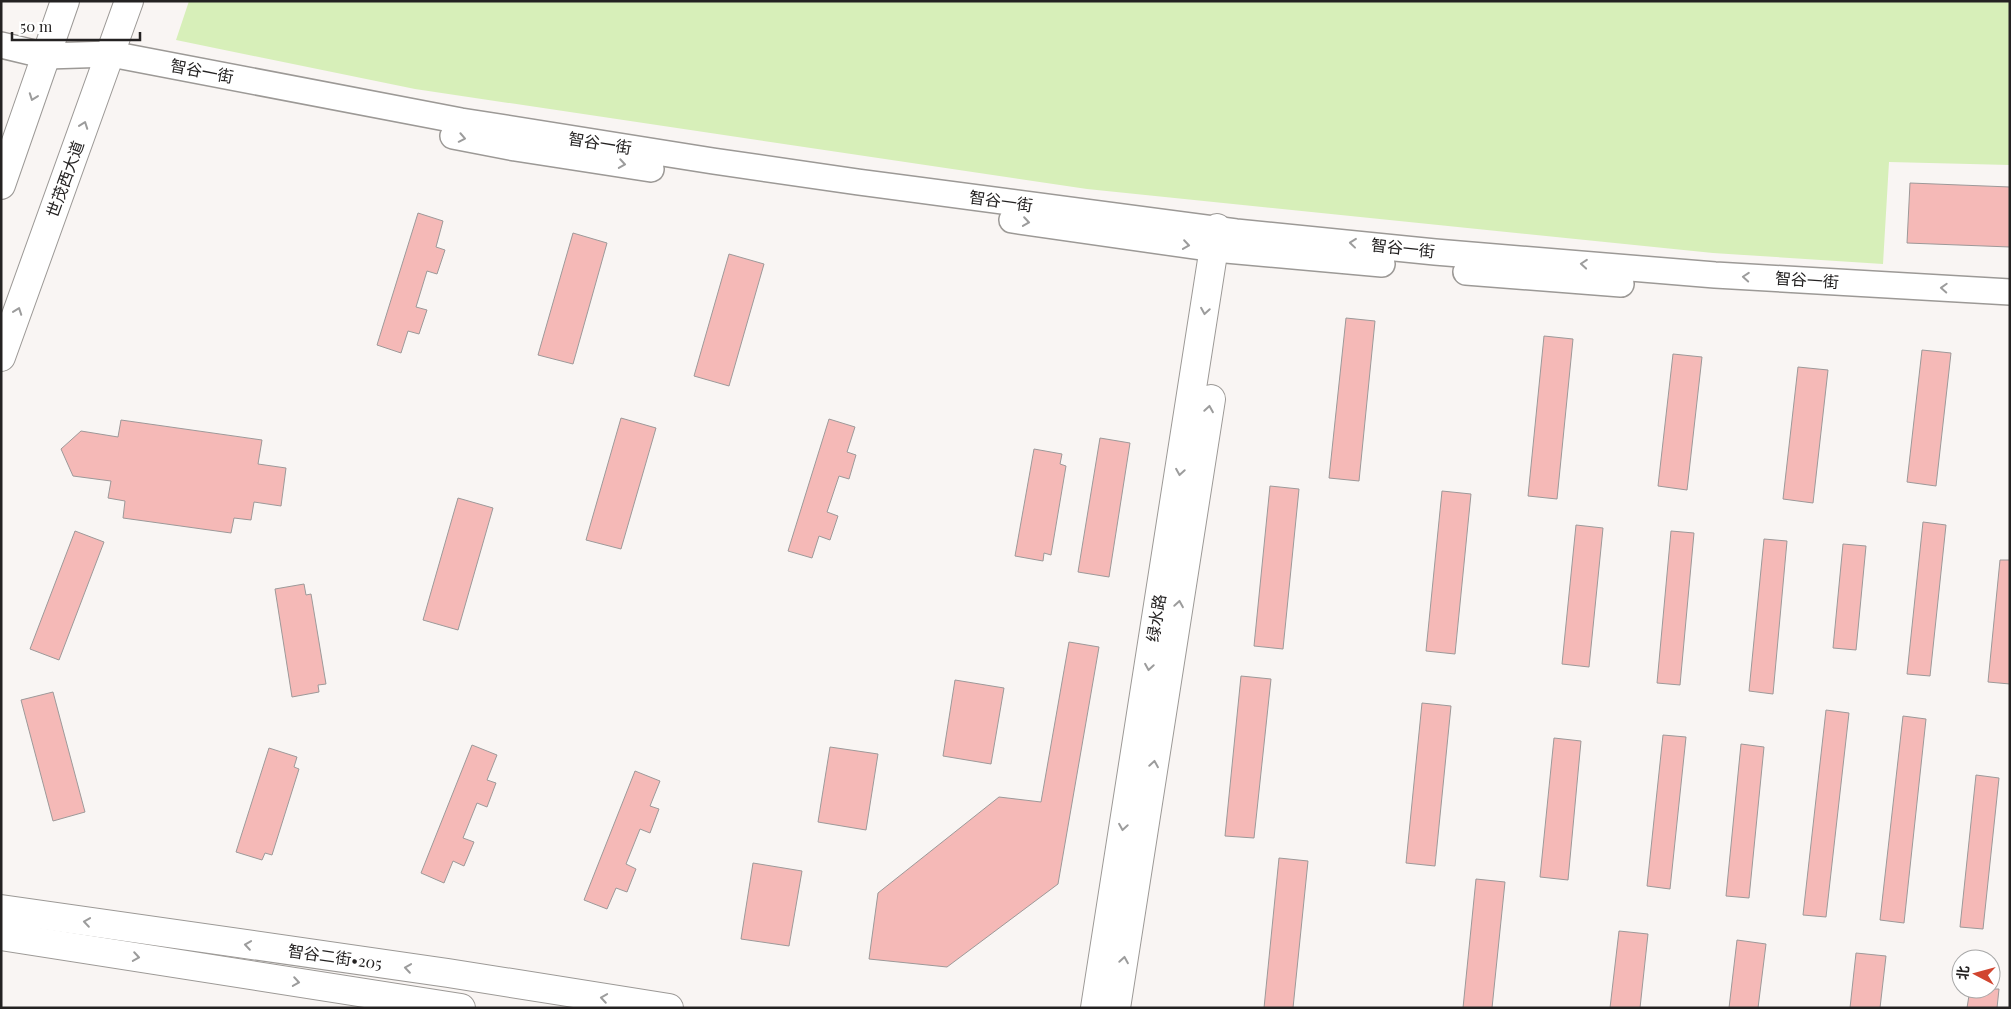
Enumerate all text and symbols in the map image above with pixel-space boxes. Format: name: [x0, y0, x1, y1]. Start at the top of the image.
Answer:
scale bar: [12, 10, 140, 42]
text: 50 m: [20, 16, 53, 36]
street label: 智谷一街: [169, 54, 236, 87]
one-way arrow: [28, 92, 38, 101]
one-way arrow: [79, 121, 89, 130]
street label: 智谷一街: [567, 127, 633, 158]
one-way arrow: [457, 132, 466, 142]
street label: 世茂西大道: [41, 138, 88, 220]
one-way arrow: [618, 159, 627, 169]
street label: 智谷一街: [968, 186, 1034, 215]
one-way arrow: [1022, 216, 1030, 227]
street label: 智谷一街: [1370, 234, 1436, 261]
one-way arrow: [1349, 238, 1357, 249]
one-way arrow: [1182, 239, 1191, 249]
one-way arrow: [1580, 259, 1588, 270]
street label: 智谷一街: [1774, 267, 1840, 292]
one-way arrow: [1742, 271, 1750, 282]
one-way arrow: [1939, 283, 1947, 294]
one-way arrow: [12, 307, 22, 316]
one-way arrow: [1200, 308, 1211, 316]
one-way arrow: [1203, 404, 1214, 412]
one-way arrow: [1175, 467, 1185, 476]
street label: 绿水路: [1141, 593, 1170, 643]
one-way arrow: [1173, 599, 1183, 608]
one-way arrow: [1144, 663, 1154, 671]
one-way arrow: [1148, 760, 1159, 768]
one-way arrow: [1119, 823, 1129, 832]
one-way arrow: [82, 917, 91, 927]
street label: 智谷二街•205: [287, 939, 384, 974]
one-way arrow: [243, 940, 252, 950]
north arrow: [1951, 949, 2001, 999]
one-way arrow: [132, 952, 140, 962]
one-way arrow: [1118, 955, 1128, 964]
one-way arrow: [404, 963, 412, 974]
text: 北: [1952, 965, 1973, 981]
one-way arrow: [292, 977, 301, 987]
one-way arrow: [599, 993, 608, 1003]

